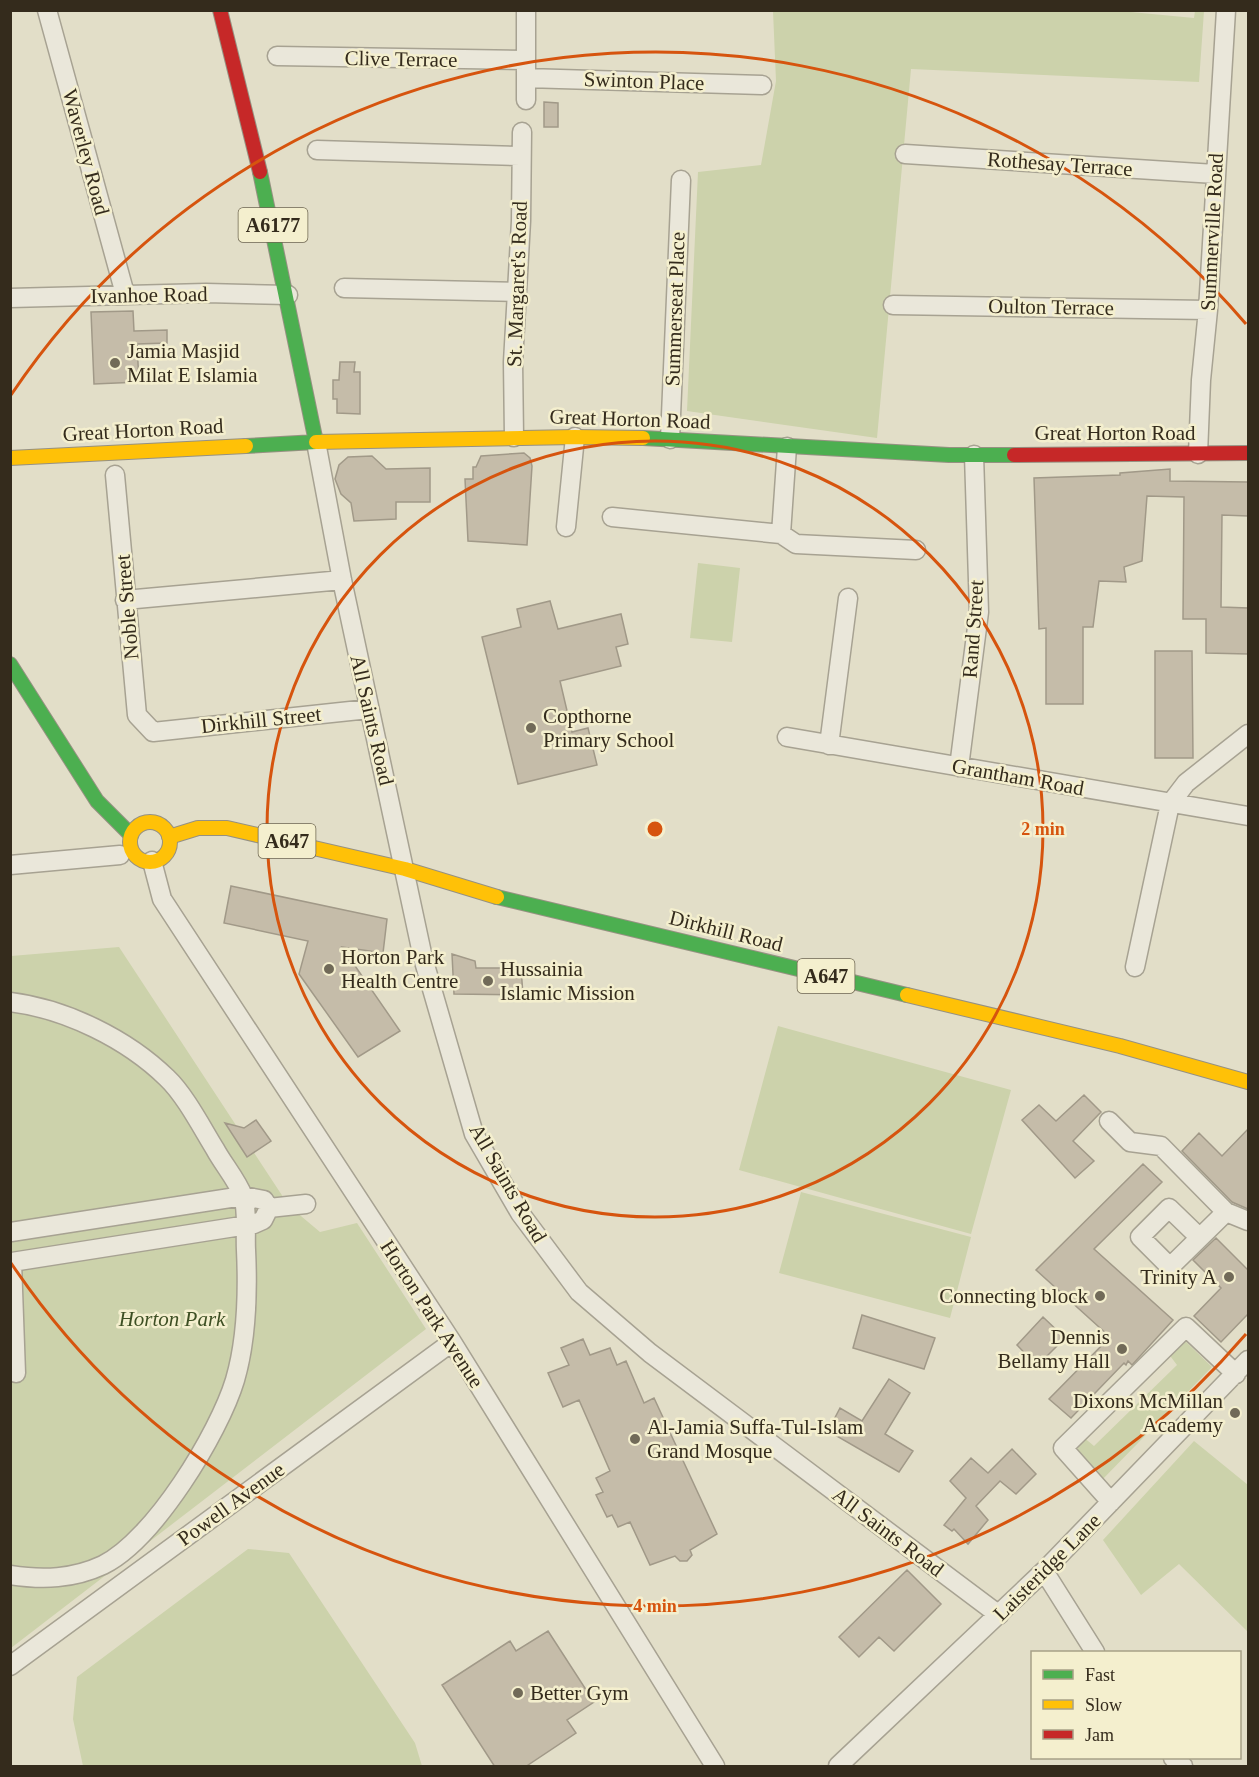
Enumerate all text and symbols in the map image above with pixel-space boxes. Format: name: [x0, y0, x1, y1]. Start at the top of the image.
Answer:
street label: Clive Terrace: [344, 46, 458, 72]
street label: Swinton Place: [583, 67, 705, 95]
street label: Waverley Road: [58, 86, 114, 218]
street label: Rothesay Terrace: [987, 147, 1133, 181]
street label: Summerville Road: [1196, 152, 1228, 312]
street label: St. Margaret's Road: [502, 200, 532, 367]
road number: A6177: [238, 208, 308, 242]
street label: Summerseat Place: [660, 231, 690, 387]
street label: Ivanhoe Road: [90, 282, 208, 308]
street label: Oulton Terrace: [988, 294, 1114, 320]
place label: Jamia Masjid Milat E Islamia: [127, 339, 258, 387]
marker: Jamia Masjid Milat E Islamia: [108, 356, 122, 370]
street label: Great Horton Road: [549, 404, 711, 434]
street label: Great Horton Road: [62, 414, 224, 446]
street label: Great Horton Road: [1035, 421, 1196, 445]
street label: Noble Street: [110, 553, 144, 661]
street label: Rand Street: [958, 579, 988, 679]
street label: All Saints Road: [345, 652, 399, 788]
street label: Dirkhill Street: [200, 702, 322, 738]
place label: Copthorne Primary School: [543, 704, 674, 752]
marker: Copthorne Primary School: [524, 721, 538, 735]
street label: Grantham Road: [950, 754, 1086, 800]
centre of rings: [645, 819, 665, 839]
text: 2 min: [1021, 819, 1065, 839]
road number: A647: [258, 824, 316, 858]
street label: Dirkhill Road: [667, 905, 786, 957]
place label: Horton Park Health Centre: [341, 945, 458, 993]
place label: Hussainia Islamic Mission: [500, 957, 635, 1005]
road number: A647: [798, 959, 854, 993]
marker: Horton Park Health Centre: [322, 962, 336, 976]
marker: Hussainia Islamic Mission: [481, 974, 495, 988]
street label: All Saints Road: [464, 1119, 552, 1247]
street label: Horton Park Avenue: [375, 1236, 489, 1392]
place label: Trinity A: [1140, 1265, 1218, 1289]
marker: Trinity A: [1222, 1270, 1236, 1284]
place label: Connecting block: [939, 1284, 1088, 1308]
marker: Connecting block: [1093, 1289, 1107, 1303]
park label: Horton Park: [118, 1307, 226, 1331]
place label: Dennis Bellamy Hall: [997, 1325, 1110, 1373]
marker: Dennis Bellamy Hall: [1115, 1342, 1129, 1356]
place label: Dixons McMillan Academy: [1073, 1389, 1223, 1437]
marker: Dixons McMillan Academy: [1228, 1406, 1242, 1420]
place label: Al-Jamia Suffa-Tul-Islam Grand Mosque: [647, 1415, 863, 1463]
marker: Al-Jamia Suffa-Tul-Islam Grand Mosque: [628, 1432, 642, 1446]
street label: Powell Avenue: [173, 1457, 289, 1551]
street label: All Saints Road: [828, 1482, 949, 1582]
street label: Laisteridge Lane: [988, 1508, 1106, 1626]
text: 4 min: [633, 1596, 677, 1616]
legend: [1031, 1651, 1241, 1759]
text: Fast: [1085, 1665, 1115, 1685]
place label: Better Gym: [530, 1681, 629, 1705]
marker: Better Gym: [511, 1686, 525, 1700]
text: Slow: [1085, 1695, 1122, 1715]
text: Jam: [1085, 1725, 1114, 1745]

